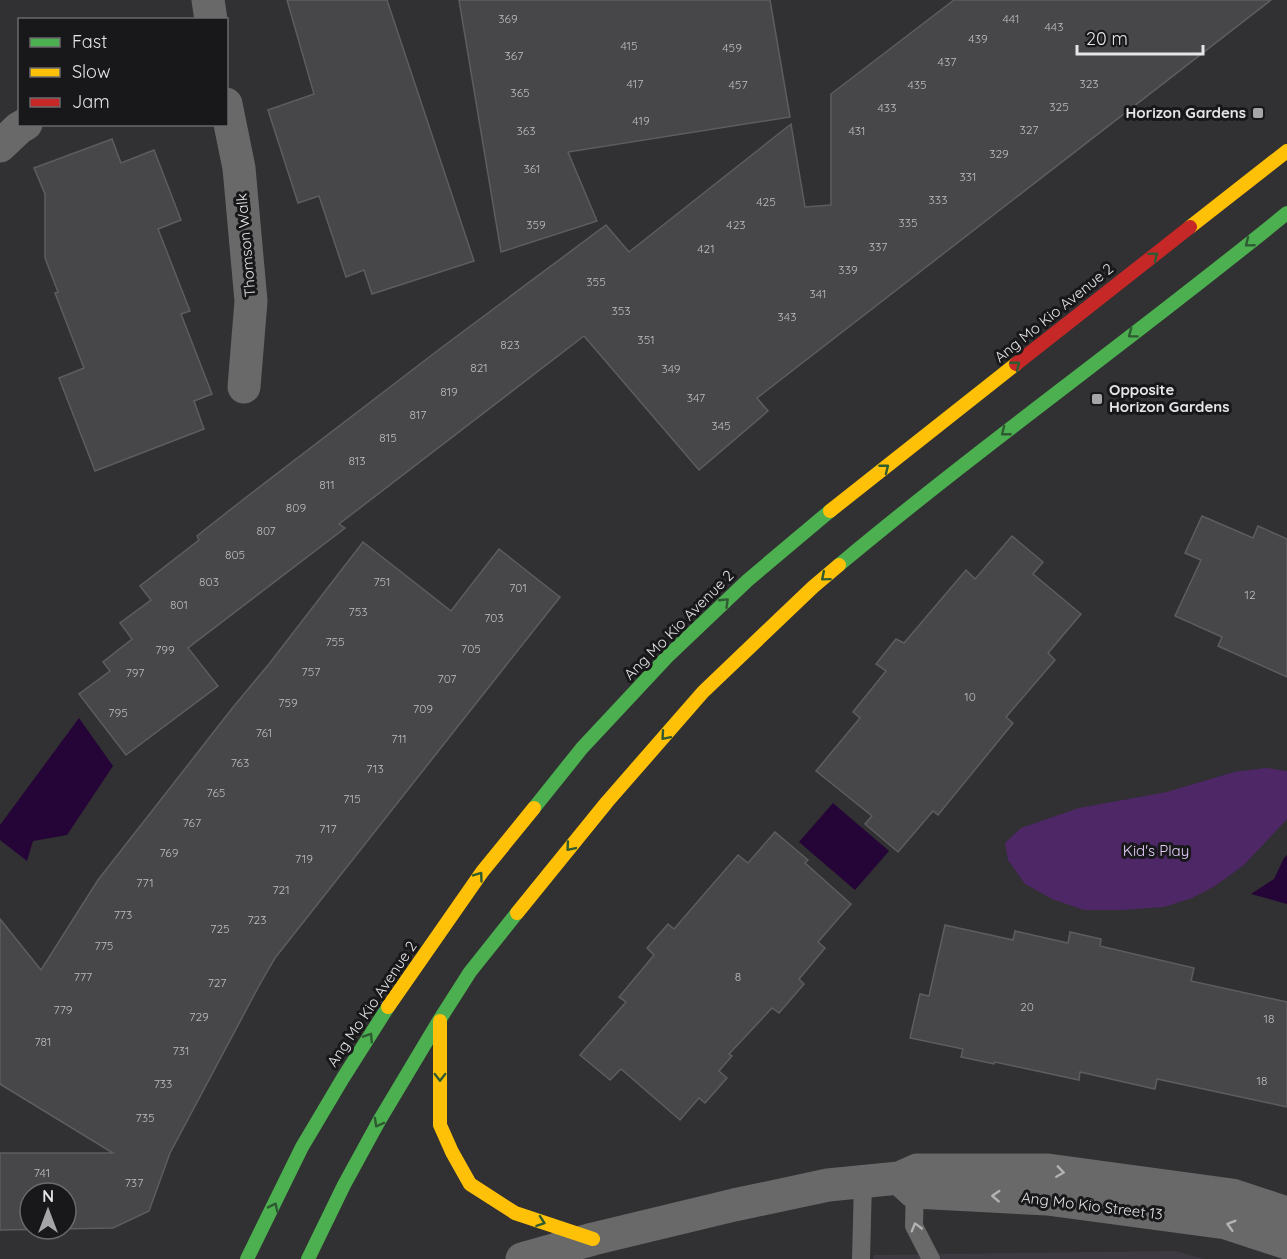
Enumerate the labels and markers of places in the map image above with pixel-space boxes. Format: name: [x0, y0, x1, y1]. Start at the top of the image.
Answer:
place label: Horizon Gardens: [1126, 103, 1246, 122]
marker: Horizon Gardens: [1251, 106, 1265, 120]
place label: Opposite Horizon Gardens: [1109, 380, 1230, 416]
marker: Opposite Horizon Gardens: [1090, 392, 1104, 406]

